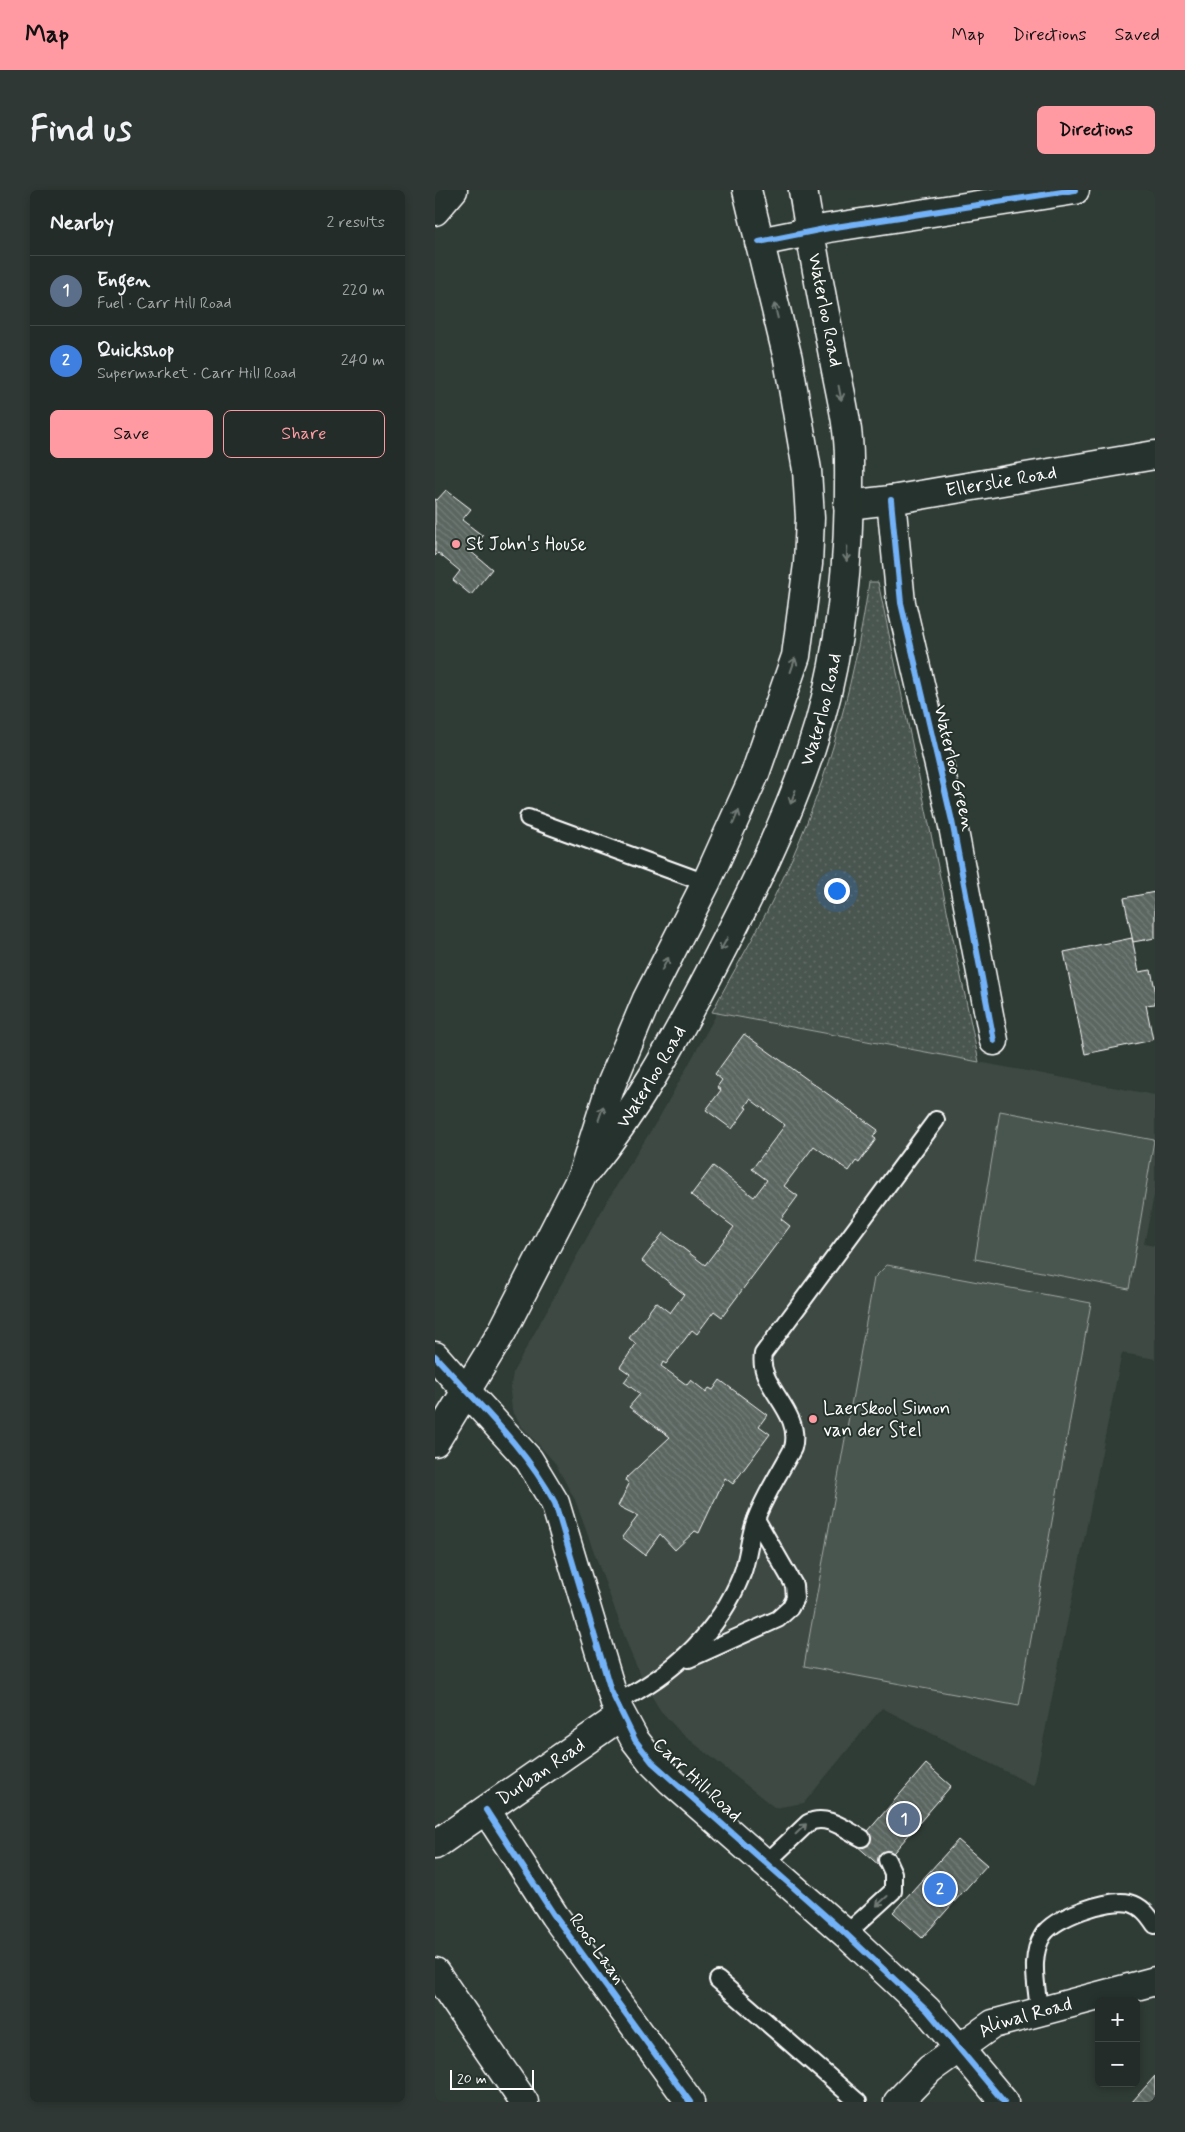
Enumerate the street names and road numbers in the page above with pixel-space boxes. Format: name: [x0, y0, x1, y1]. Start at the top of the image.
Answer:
street label: Waterloo Road: [802, 251, 848, 369]
street label: Ellerslie Road: [944, 459, 1059, 503]
street label: Waterloo Road: [794, 651, 847, 769]
street label: Waterloo Green: [927, 703, 981, 833]
street label: Waterloo Road: [610, 1021, 692, 1133]
street label: Durban Road: [492, 1732, 590, 1811]
street label: Carr Hill Road: [647, 1732, 747, 1828]
street label: Roos Laan: [563, 1908, 631, 1990]
street label: Aliwal Road: [973, 1991, 1075, 2043]

